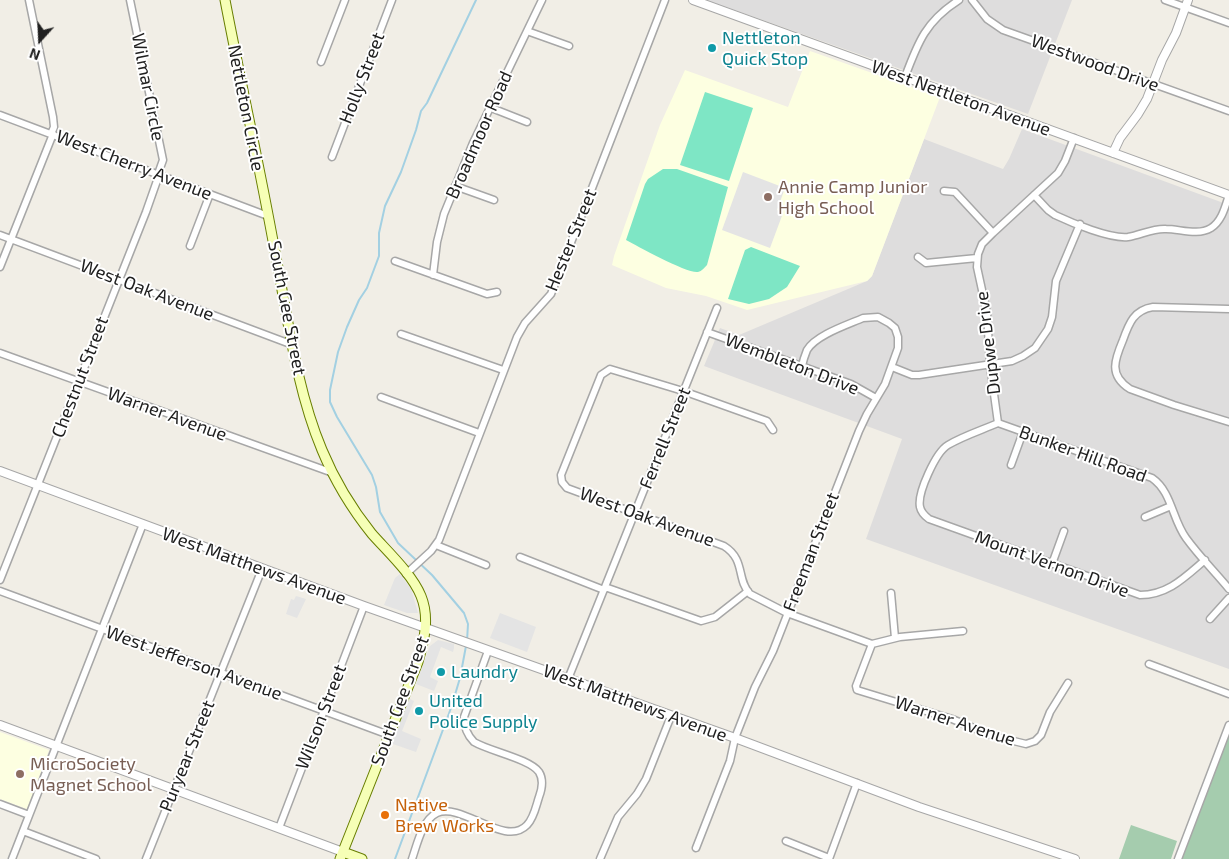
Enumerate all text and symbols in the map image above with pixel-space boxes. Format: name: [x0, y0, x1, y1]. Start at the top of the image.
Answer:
north arrow: [15, 15, 65, 65]
place label: Nettleton Quick Stop: [722, 27, 808, 70]
street label: Holly Street: [335, 29, 389, 127]
street label: Westwood Drive: [1028, 30, 1162, 96]
street label: Wilmar Circle: [127, 31, 169, 143]
marker: Nettleton Quick Stop: [706, 42, 718, 54]
street label: Nettleton Circle: [223, 43, 269, 173]
text: N: [27, 45, 42, 64]
street label: West Nettleton Avenue: [868, 55, 1054, 141]
street label: Broadmoor Road: [441, 68, 517, 202]
street label: West Cherry Avenue: [53, 125, 215, 205]
place label: Annie Camp Junior High School: [778, 176, 927, 218]
street label: Hester Street: [541, 186, 601, 294]
marker: Annie Camp Junior High School: [762, 191, 774, 203]
street label: South Gee Street: [263, 239, 311, 377]
street label: West Oak Avenue: [77, 255, 217, 325]
street label: Dupwe Drive: [971, 290, 1005, 396]
street label: Chestnut Street: [47, 313, 113, 441]
street label: Wembleton Drive: [722, 329, 862, 399]
street label: Warner Avenue: [104, 382, 230, 446]
street label: Ferrell Street: [635, 384, 695, 492]
street label: Bunker Hill Road: [1016, 421, 1150, 487]
street label: West Oak Avenue: [577, 483, 717, 551]
street label: Freeman Street: [778, 489, 844, 615]
street label: West Matthews Avenue: [159, 523, 349, 609]
street label: Mount Vernon Drive: [972, 526, 1132, 602]
street label: West Jefferson Avenue: [103, 621, 285, 705]
street label: South Gee Street: [366, 633, 434, 769]
street label: West Matthews Avenue: [540, 660, 730, 746]
street label: Wilson Street: [291, 661, 351, 773]
place label: Laundry: [451, 661, 518, 683]
marker: Laundry: [435, 666, 447, 678]
place label: United Police Supply: [429, 690, 538, 732]
street label: Warner Avenue: [892, 691, 1018, 751]
street label: Puryear Street: [155, 697, 219, 815]
marker: United Police Supply: [413, 705, 425, 717]
place label: MicroSociety Magnet School: [30, 753, 152, 796]
marker: MicroSociety Magnet School: [14, 768, 26, 780]
place label: Native Brew Works: [395, 794, 494, 836]
marker: Native Brew Works: [379, 809, 391, 821]

